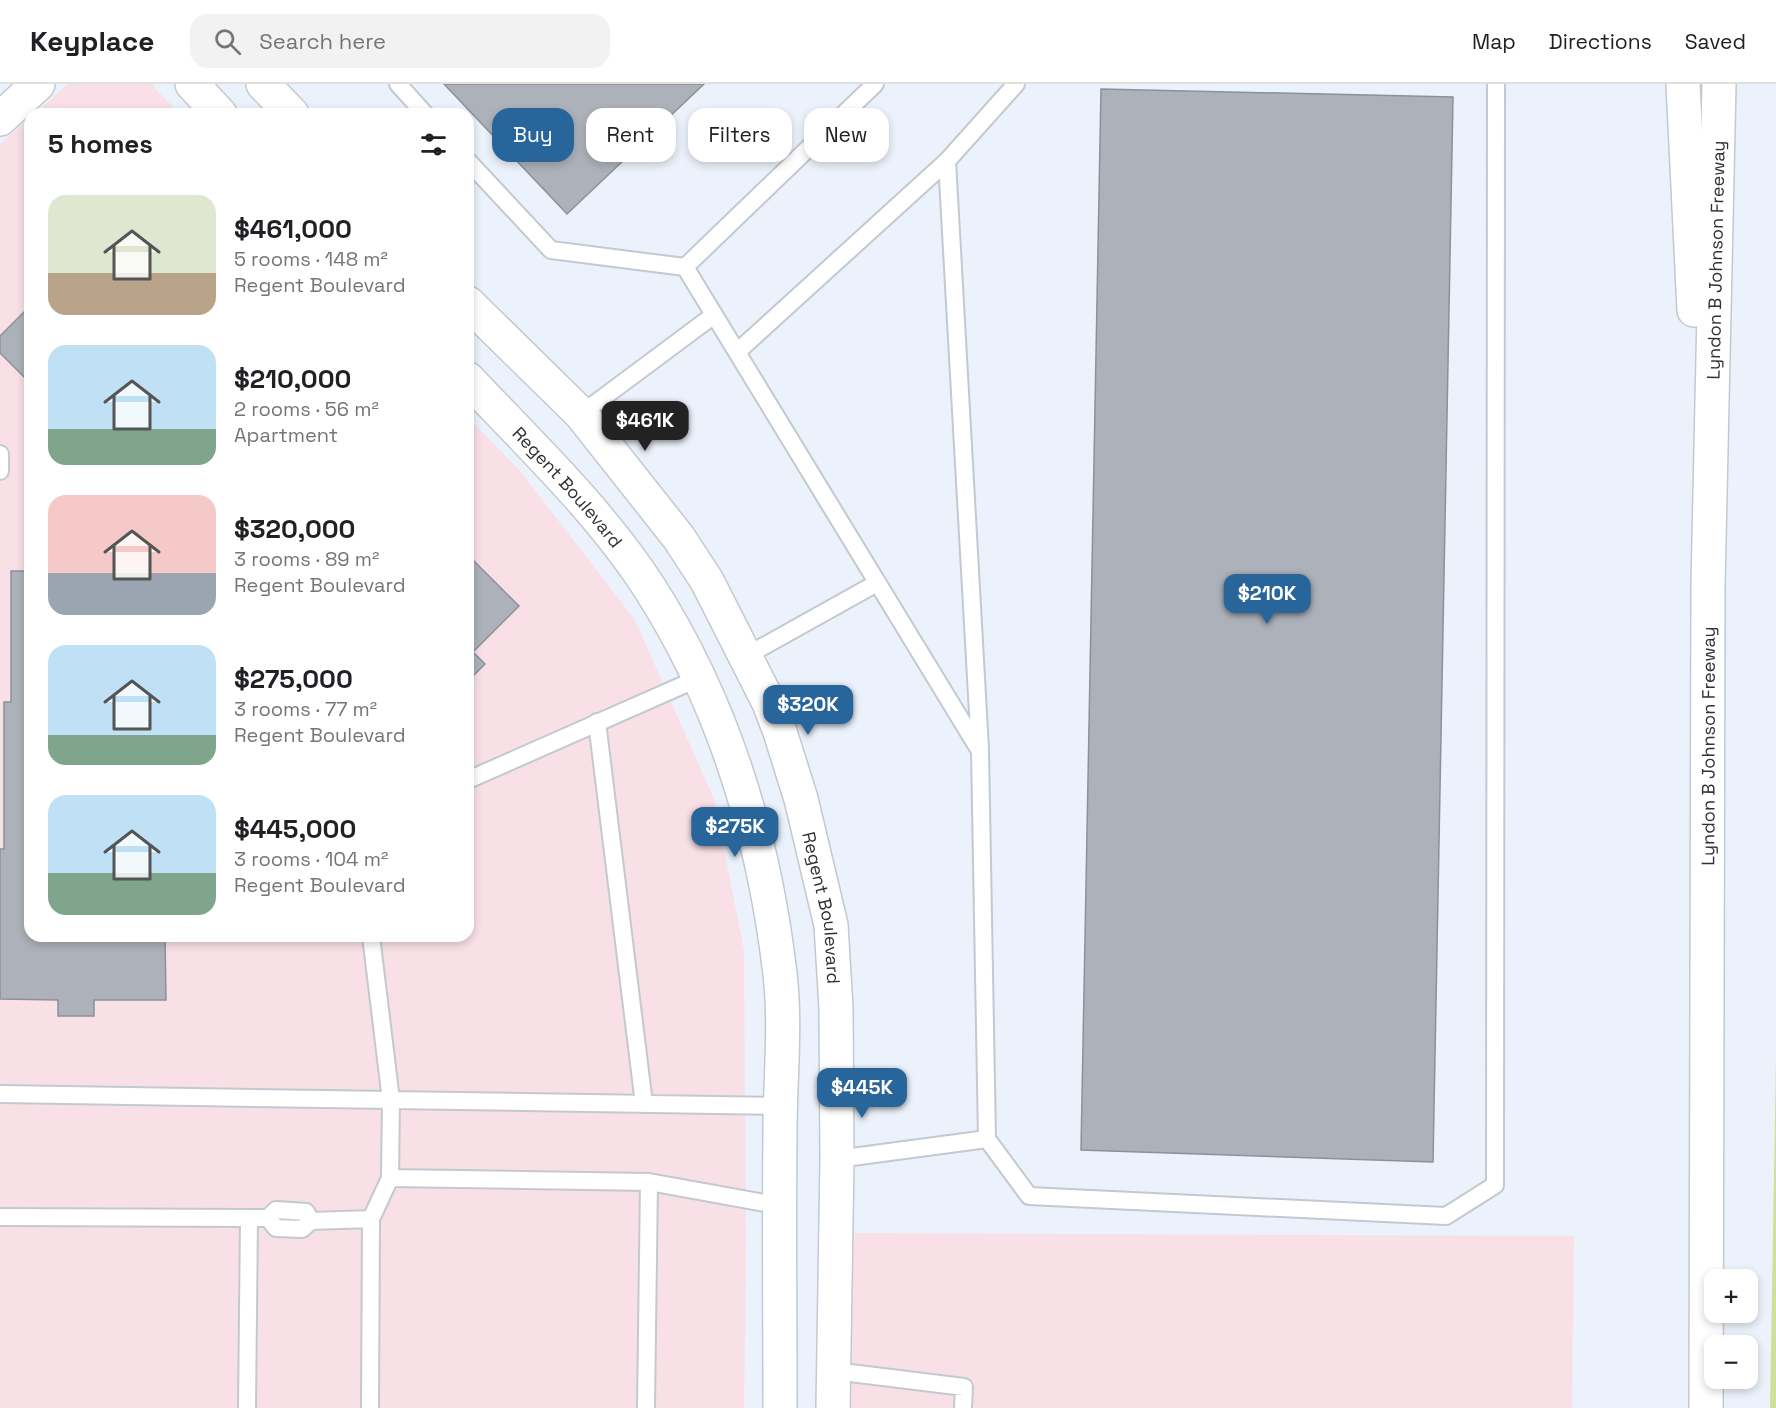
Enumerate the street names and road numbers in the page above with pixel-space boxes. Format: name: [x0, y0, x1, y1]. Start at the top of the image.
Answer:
street label: Lyndon B Johnson Freeway: [1701, 140, 1729, 380]
street label: Regent Boulevard: [508, 421, 628, 552]
street label: Lyndon B Johnson Freeway: [1696, 626, 1719, 866]
street label: Regent Boulevard: [798, 829, 846, 985]

